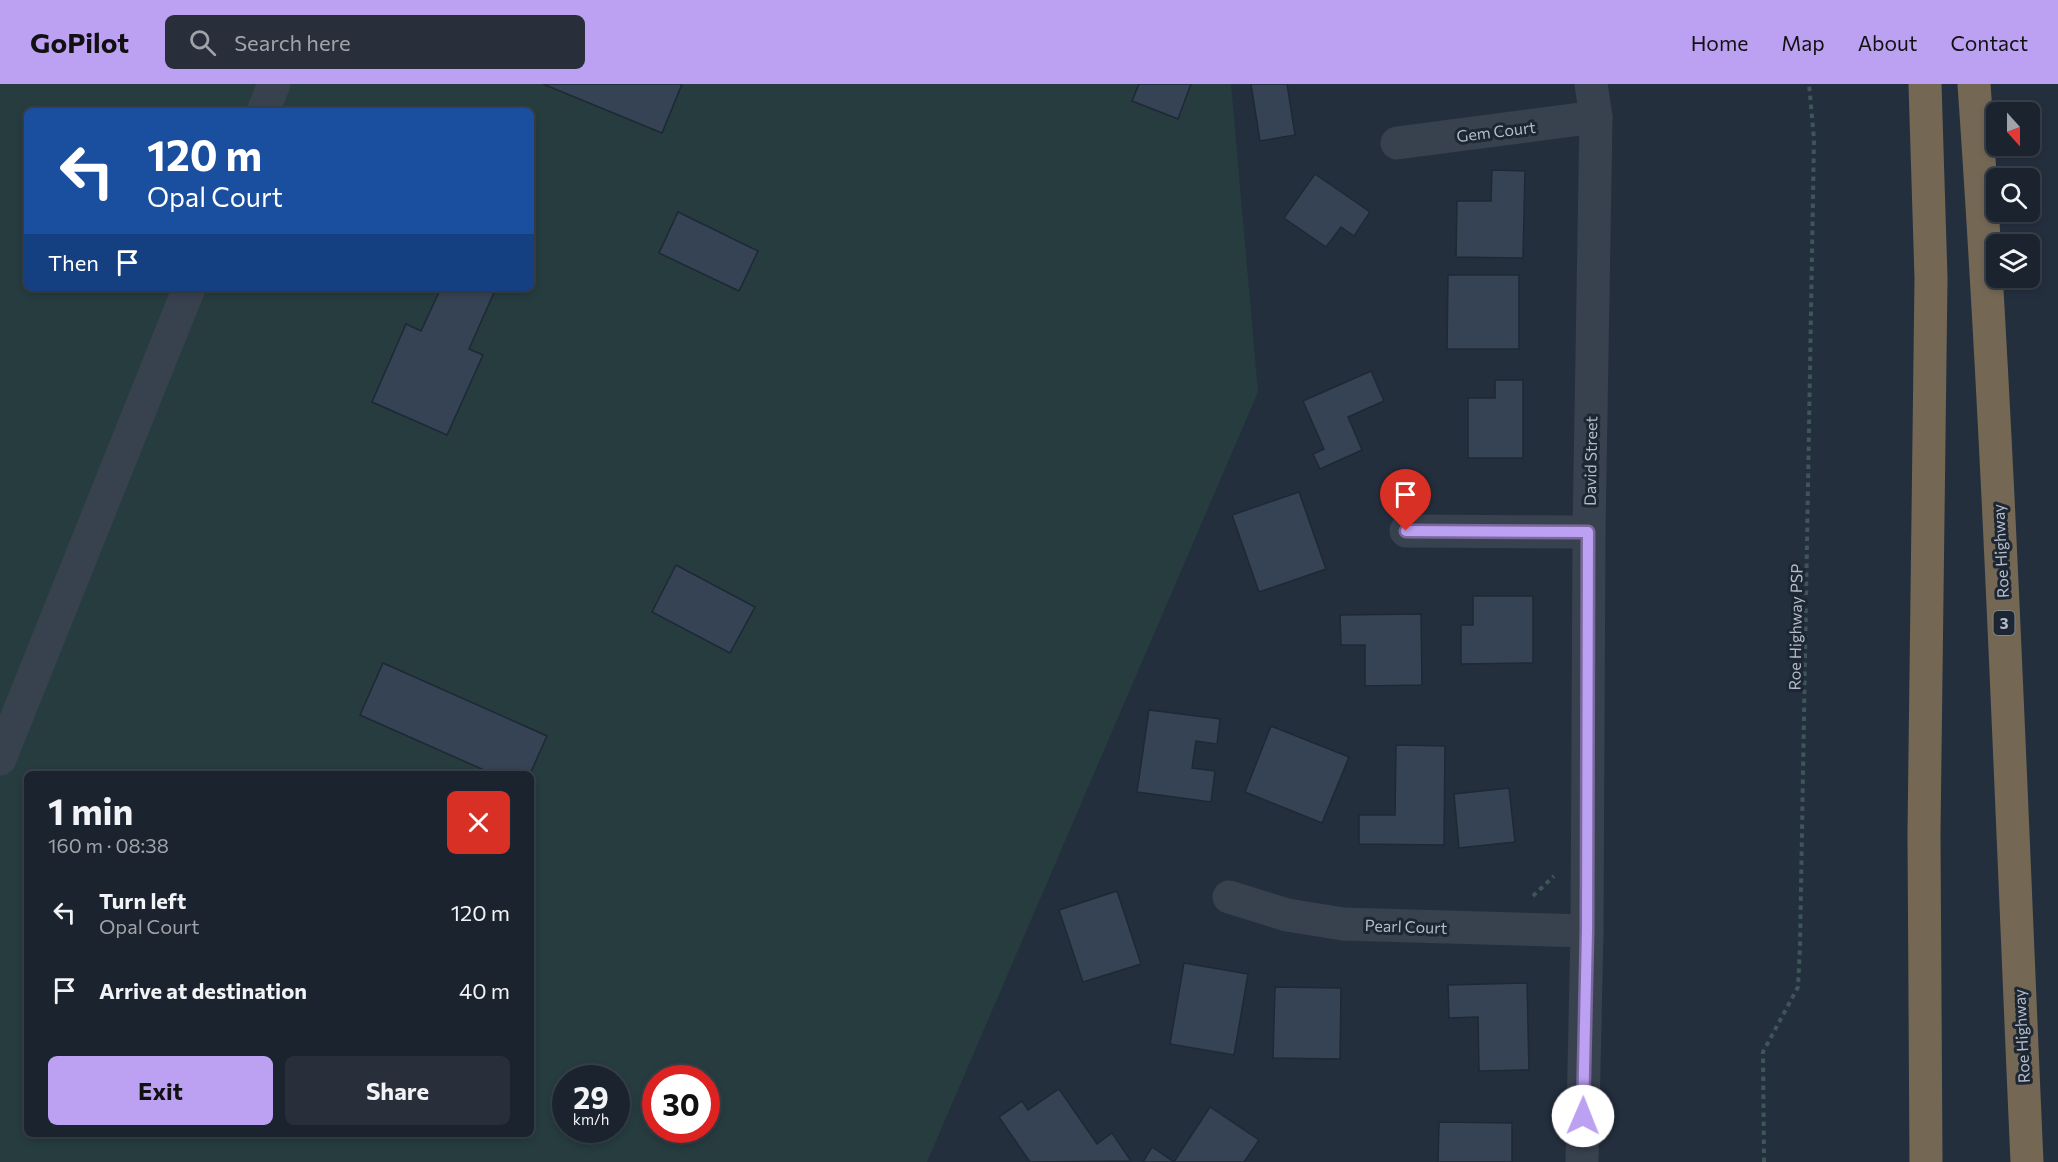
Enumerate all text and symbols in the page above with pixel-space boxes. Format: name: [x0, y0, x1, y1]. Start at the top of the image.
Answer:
search box: [165, 15, 585, 69]
text: GoPilot: [30, 25, 129, 59]
icon: search: [186, 26, 219, 59]
text: Search here: [234, 29, 351, 56]
text: Home: [1691, 30, 1748, 55]
text: Map: [1781, 30, 1825, 55]
text: About: [1858, 30, 1917, 55]
text: Contact: [1950, 30, 2028, 55]
north arrow: [1986, 102, 2040, 156]
map controls: [1986, 102, 2040, 288]
street label: Gem Court: [1455, 117, 1537, 145]
text: 120 m: [147, 128, 262, 180]
icon: left: [48, 132, 126, 210]
button: search: [1986, 168, 2040, 222]
text: Opal Court: [147, 180, 283, 213]
button: layers: [1986, 234, 2040, 288]
icon: arrive: [111, 246, 144, 279]
text: Then: [48, 249, 99, 276]
street label: David Street: [1580, 415, 1600, 506]
pin: [1380, 469, 1431, 531]
icon: arrive: [1389, 478, 1422, 511]
street label: Roe Highway: [1988, 503, 2012, 599]
street label: Roe Highway PSP: [1784, 564, 1806, 690]
road number: 3: [1994, 611, 2014, 635]
text: 1 min: [48, 788, 133, 832]
button: close: [447, 791, 510, 854]
text: 160 m · 08:38: [48, 833, 169, 857]
text: Turn left: [99, 887, 186, 914]
icon: left: [48, 896, 81, 929]
text: 120 m: [451, 899, 510, 926]
text: Opal Court: [99, 914, 200, 938]
street label: Pearl Court: [1364, 915, 1448, 937]
icon: arrive: [48, 974, 81, 1007]
text: Arrive at destination: [99, 977, 307, 1004]
text: 40 m: [459, 977, 510, 1004]
street label: Roe Highway: [2009, 988, 2033, 1084]
button: Exit: [48, 1056, 273, 1125]
button: Share: [285, 1056, 510, 1125]
speed limit sign: 30: [642, 1065, 720, 1143]
text: 29: [573, 1078, 609, 1115]
position arrow: [1551, 1084, 1615, 1148]
text: km/h: [573, 1110, 609, 1128]

